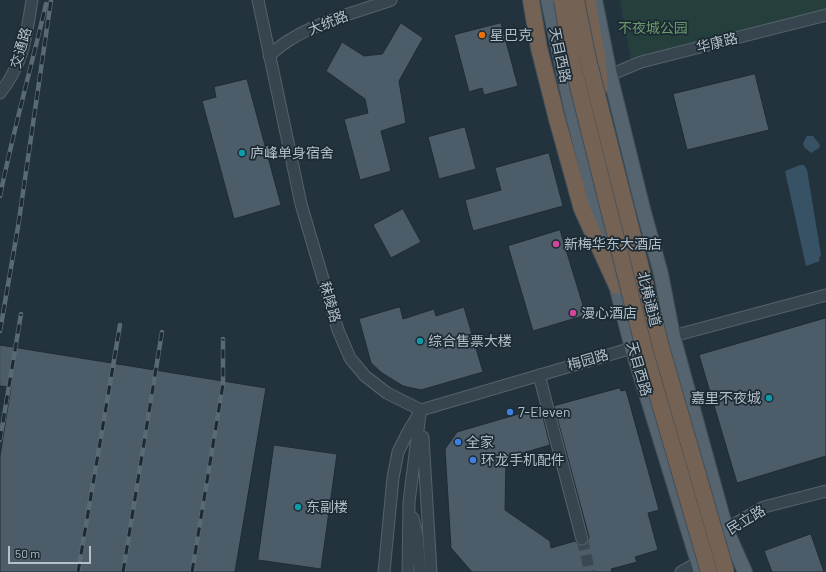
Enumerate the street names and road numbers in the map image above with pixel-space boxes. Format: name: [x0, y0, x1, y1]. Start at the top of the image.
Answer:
street label: 大统路: [305, 7, 351, 39]
street label: 交通路: [7, 25, 35, 71]
street label: 天目西路: [546, 26, 574, 84]
street label: 华康路: [695, 30, 739, 56]
street label: 北横通道: [634, 270, 664, 328]
street label: 秣陵路: [316, 279, 344, 325]
street label: 天目西路: [623, 340, 655, 398]
street label: 梅园路: [565, 346, 611, 374]
street label: 民立路: [724, 502, 768, 538]

